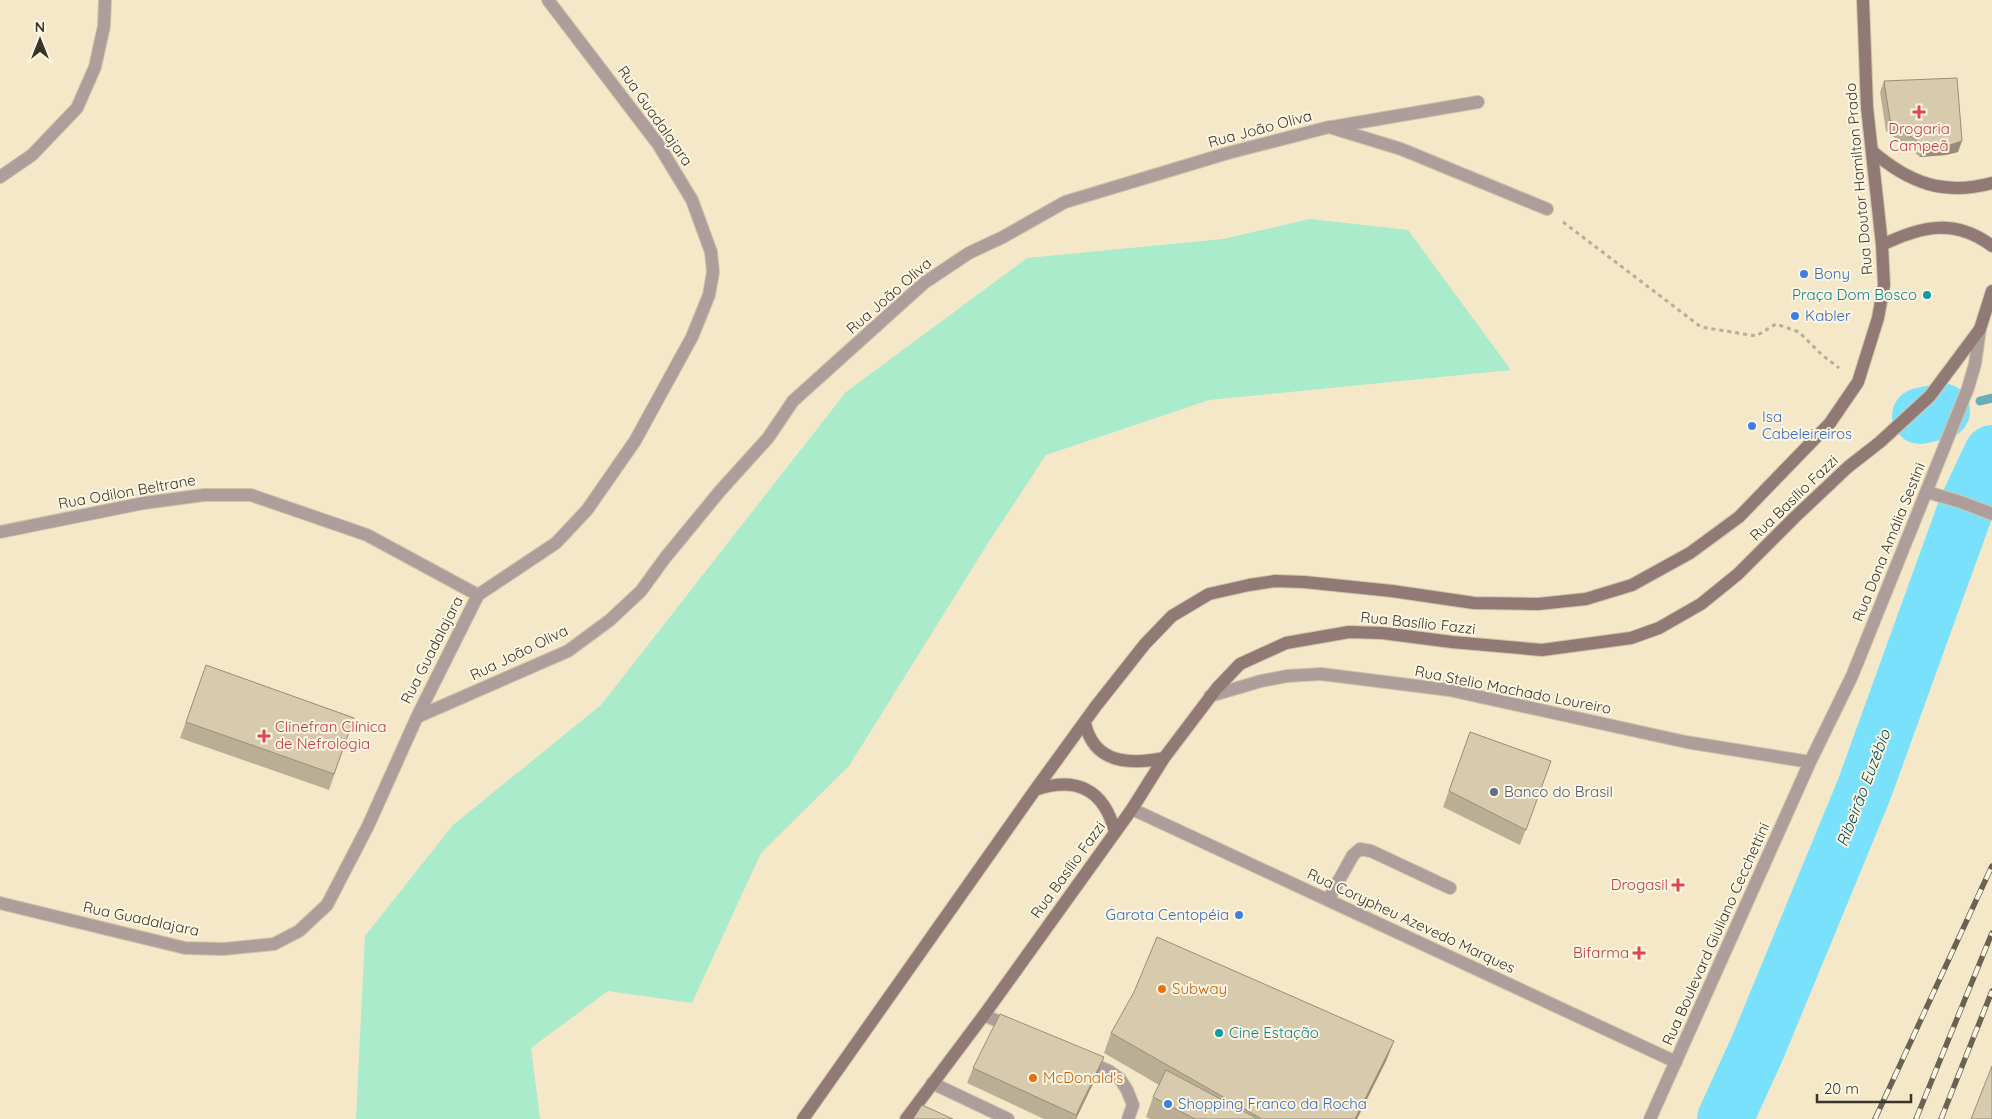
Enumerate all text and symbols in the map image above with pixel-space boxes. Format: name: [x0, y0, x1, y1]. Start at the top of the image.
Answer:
north arrow: [15, 15, 65, 65]
text: N: [35, 18, 45, 36]
street label: Rua Guadalajara: [614, 62, 697, 170]
street label: Rua Doutor Hamilton Prado: [1841, 82, 1876, 276]
street label: Rua João Oliva: [1206, 106, 1314, 151]
marker: Drogaria Campeã: [1913, 106, 1925, 118]
place label: Drogaria Campeã: [1888, 119, 1950, 155]
street label: Rua João Oliva: [842, 253, 935, 338]
place label: Bony: [1814, 264, 1850, 283]
marker: Bony: [1798, 268, 1810, 280]
place label: Praça Dom Bosco: [1792, 285, 1917, 304]
marker: Praça Dom Bosco: [1921, 289, 1933, 301]
place label: Kabler: [1805, 306, 1851, 325]
marker: Kabler: [1789, 310, 1801, 322]
place label: Isa Cabeleireiros: [1762, 407, 1852, 443]
marker: Isa Cabeleireiros: [1746, 420, 1758, 432]
street label: Rua Basílio Fazzi: [1746, 451, 1842, 545]
street label: Rua Dona Amália Sestini: [1848, 459, 1929, 624]
street label: Rua Odilon Beltrane: [57, 470, 197, 513]
street label: Rua Guadalajara: [396, 593, 467, 707]
street label: Rua Basílio Fazzi: [1360, 607, 1476, 638]
street label: Rua João Oliva: [467, 621, 571, 684]
street label: Rua Stelio Machado Loureiro: [1413, 661, 1613, 718]
place label: Clinefran Clínica de Nefrologia: [275, 717, 387, 753]
water label: Ribeirão Euzébio: [1832, 726, 1895, 849]
marker: Clinefran Clínica de Nefrologia: [257, 729, 271, 743]
place label: Banco do Brasil: [1504, 782, 1613, 801]
marker: Banco do Brasil: [1488, 786, 1500, 798]
street label: Rua Basílio Fazzi: [1026, 817, 1109, 922]
street label: Rua Boulevard Giuliano Cecchettini: [1658, 819, 1773, 1048]
street label: Rua Corypheu Azevedo Marques: [1304, 864, 1518, 977]
place label: Drogasil: [1611, 875, 1668, 894]
marker: Drogasil: [1672, 879, 1684, 891]
street label: Rua Guadalajara: [81, 897, 201, 940]
place label: Garota Centopéia: [1106, 905, 1229, 924]
marker: Garota Centopéia: [1233, 909, 1245, 921]
place label: Bifarma: [1573, 943, 1629, 962]
marker: Bifarma: [1633, 947, 1645, 959]
place label: Subway: [1172, 979, 1227, 998]
marker: Subway: [1156, 983, 1168, 995]
place label: Cine Estação: [1229, 1023, 1319, 1042]
marker: Cine Estação: [1213, 1027, 1225, 1039]
place label: McDonald's: [1043, 1068, 1123, 1087]
marker: McDonald's: [1027, 1072, 1039, 1084]
scale bar: [1817, 1072, 1911, 1104]
text: 20 m: [1824, 1079, 1859, 1098]
place label: Shopping Franco da Rocha: [1178, 1094, 1367, 1113]
marker: Shopping Franco da Rocha: [1162, 1098, 1174, 1110]

